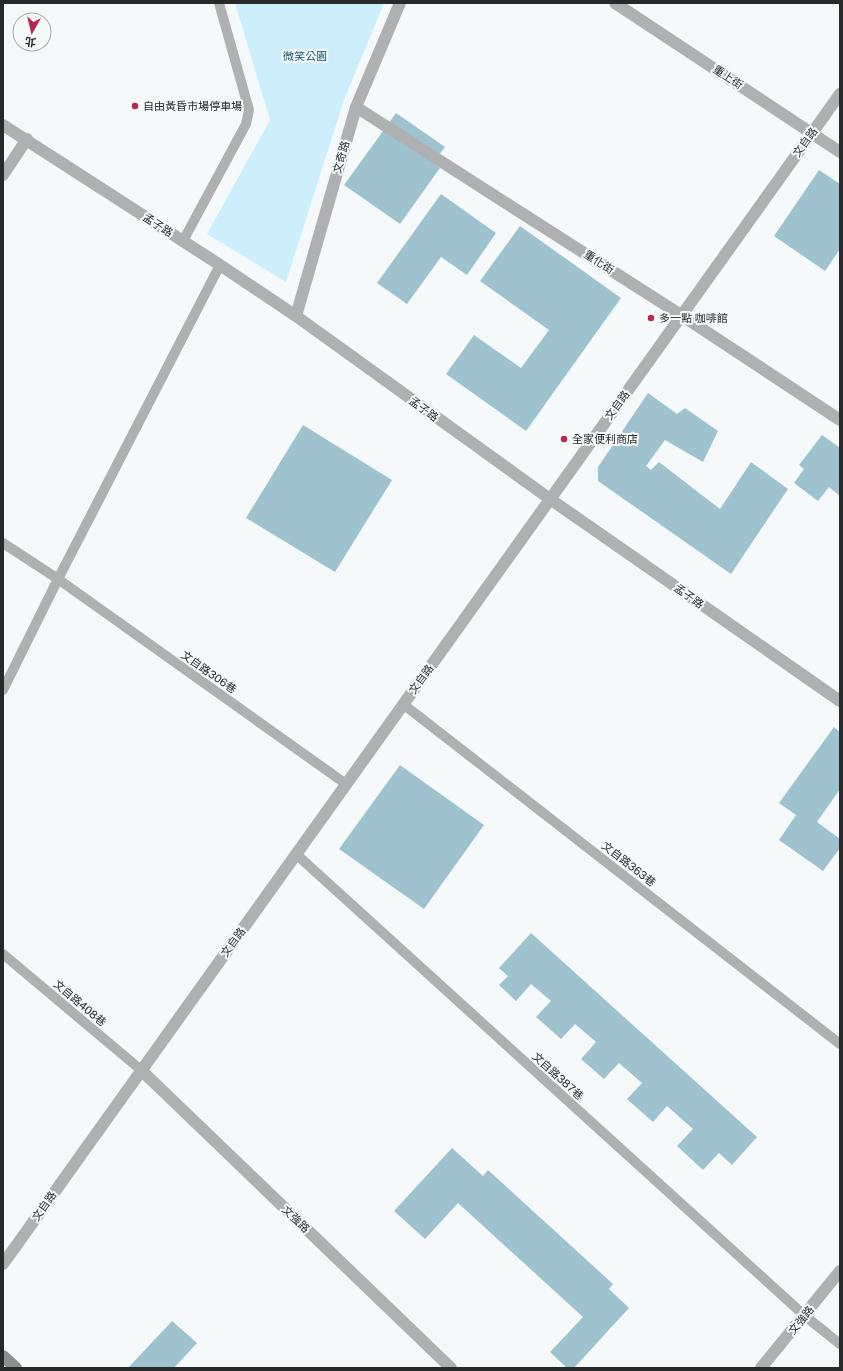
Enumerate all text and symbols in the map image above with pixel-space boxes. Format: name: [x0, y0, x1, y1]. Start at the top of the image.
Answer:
north arrow: [12, 12, 52, 52]
text: 北: [24, 35, 37, 49]
park label: 微笑公園: [283, 50, 327, 62]
street label: 重上街: [711, 63, 745, 91]
place label: 自由黃昏市場停車場: [143, 100, 242, 112]
marker: 自由黃昏市場停車場: [130, 101, 140, 111]
street label: 文自路: [790, 125, 820, 159]
street label: 文奇路: [331, 139, 351, 175]
street label: 孟子路: [141, 211, 175, 239]
street label: 重化街: [582, 248, 616, 276]
place label: 多一點 咖啡館: [659, 312, 728, 324]
marker: 多一點 咖啡館: [646, 313, 656, 323]
street label: 文自路: [602, 388, 632, 422]
street label: 孟子路: [407, 394, 441, 424]
place label: 全家便利商店: [572, 433, 638, 445]
marker: 全家便利商店: [559, 434, 569, 444]
street label: 孟子路: [672, 582, 706, 610]
street label: 文自路306巷: [179, 649, 239, 695]
street label: 文自路: [406, 662, 436, 696]
street label: 文自路363巷: [600, 839, 658, 889]
street label: 文自路: [218, 925, 248, 959]
street label: 文自路408巷: [51, 978, 109, 1028]
street label: 文自路387巷: [530, 1050, 586, 1102]
street label: 文自路: [30, 1189, 58, 1223]
street label: 文強路: [280, 1203, 312, 1235]
street label: 文強路: [786, 1303, 816, 1337]

